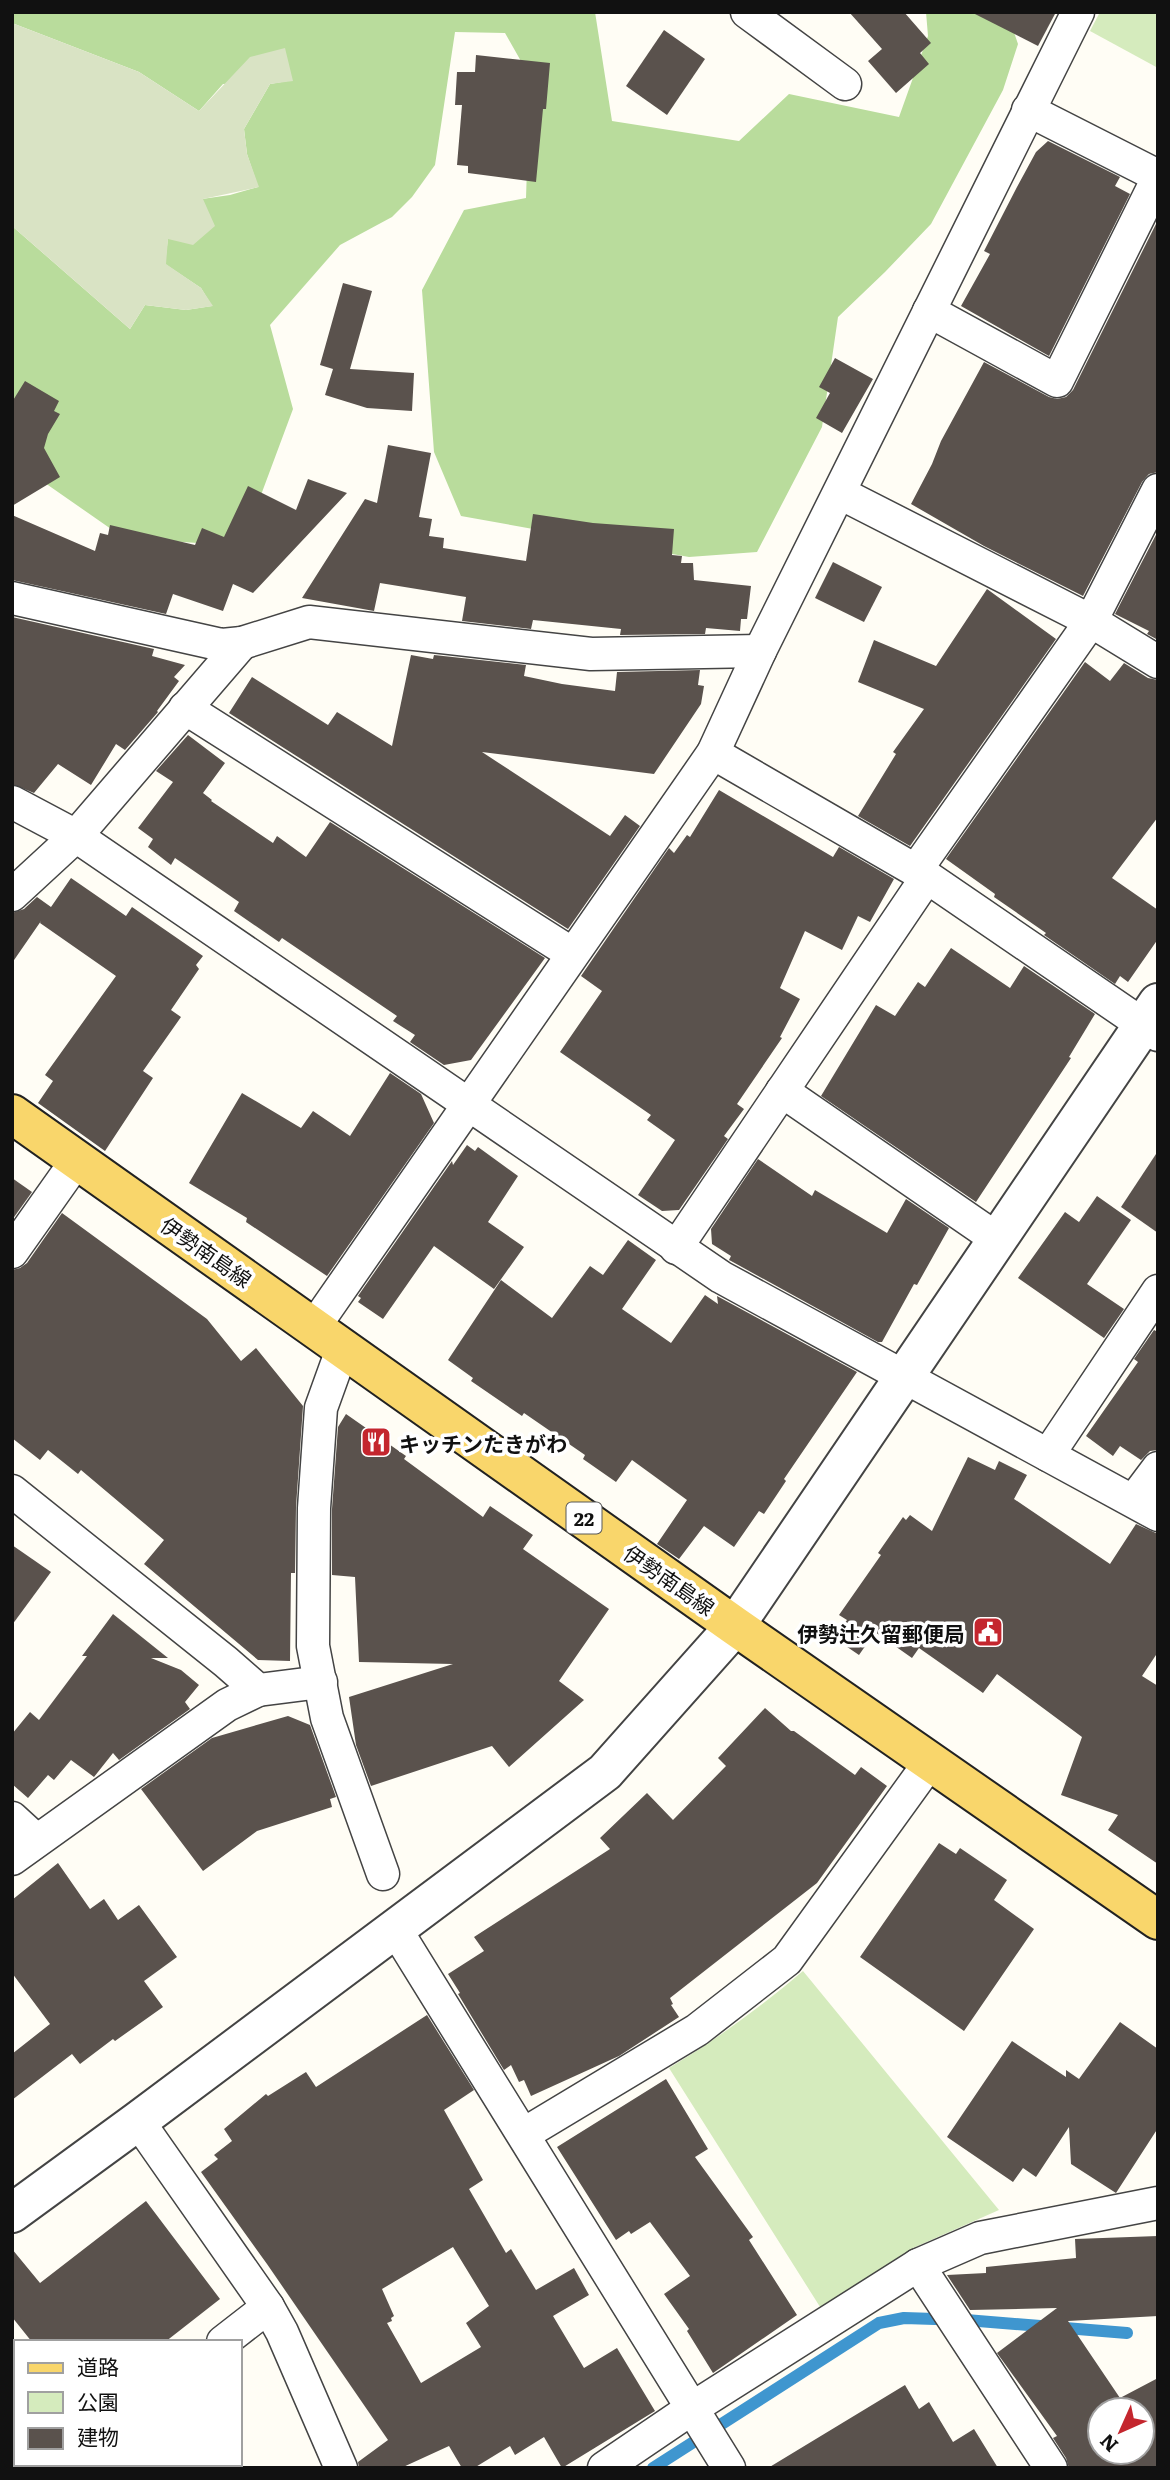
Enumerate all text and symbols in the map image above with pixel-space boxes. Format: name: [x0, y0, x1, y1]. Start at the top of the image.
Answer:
street label: 伊勢南島線: [155, 1208, 259, 1294]
restaurant icon: キッチンたきがわ: [359, 1425, 393, 1459]
place label: キッチンたきがわ: [399, 1427, 567, 1458]
road number: 22: [566, 1502, 602, 1534]
street label: 伊勢南島線: [618, 1536, 722, 1622]
public building icon: 伊勢辻久留郵便局: [971, 1615, 1005, 1649]
place label: 伊勢辻久留郵便局: [797, 1617, 965, 1648]
legend: [14, 2340, 242, 2466]
text: 道路: [77, 2350, 119, 2381]
text: 公園: [77, 2385, 119, 2416]
north arrow: [1086, 2396, 1156, 2466]
text: 建物: [77, 2420, 119, 2451]
text: N: [1093, 2428, 1124, 2459]

